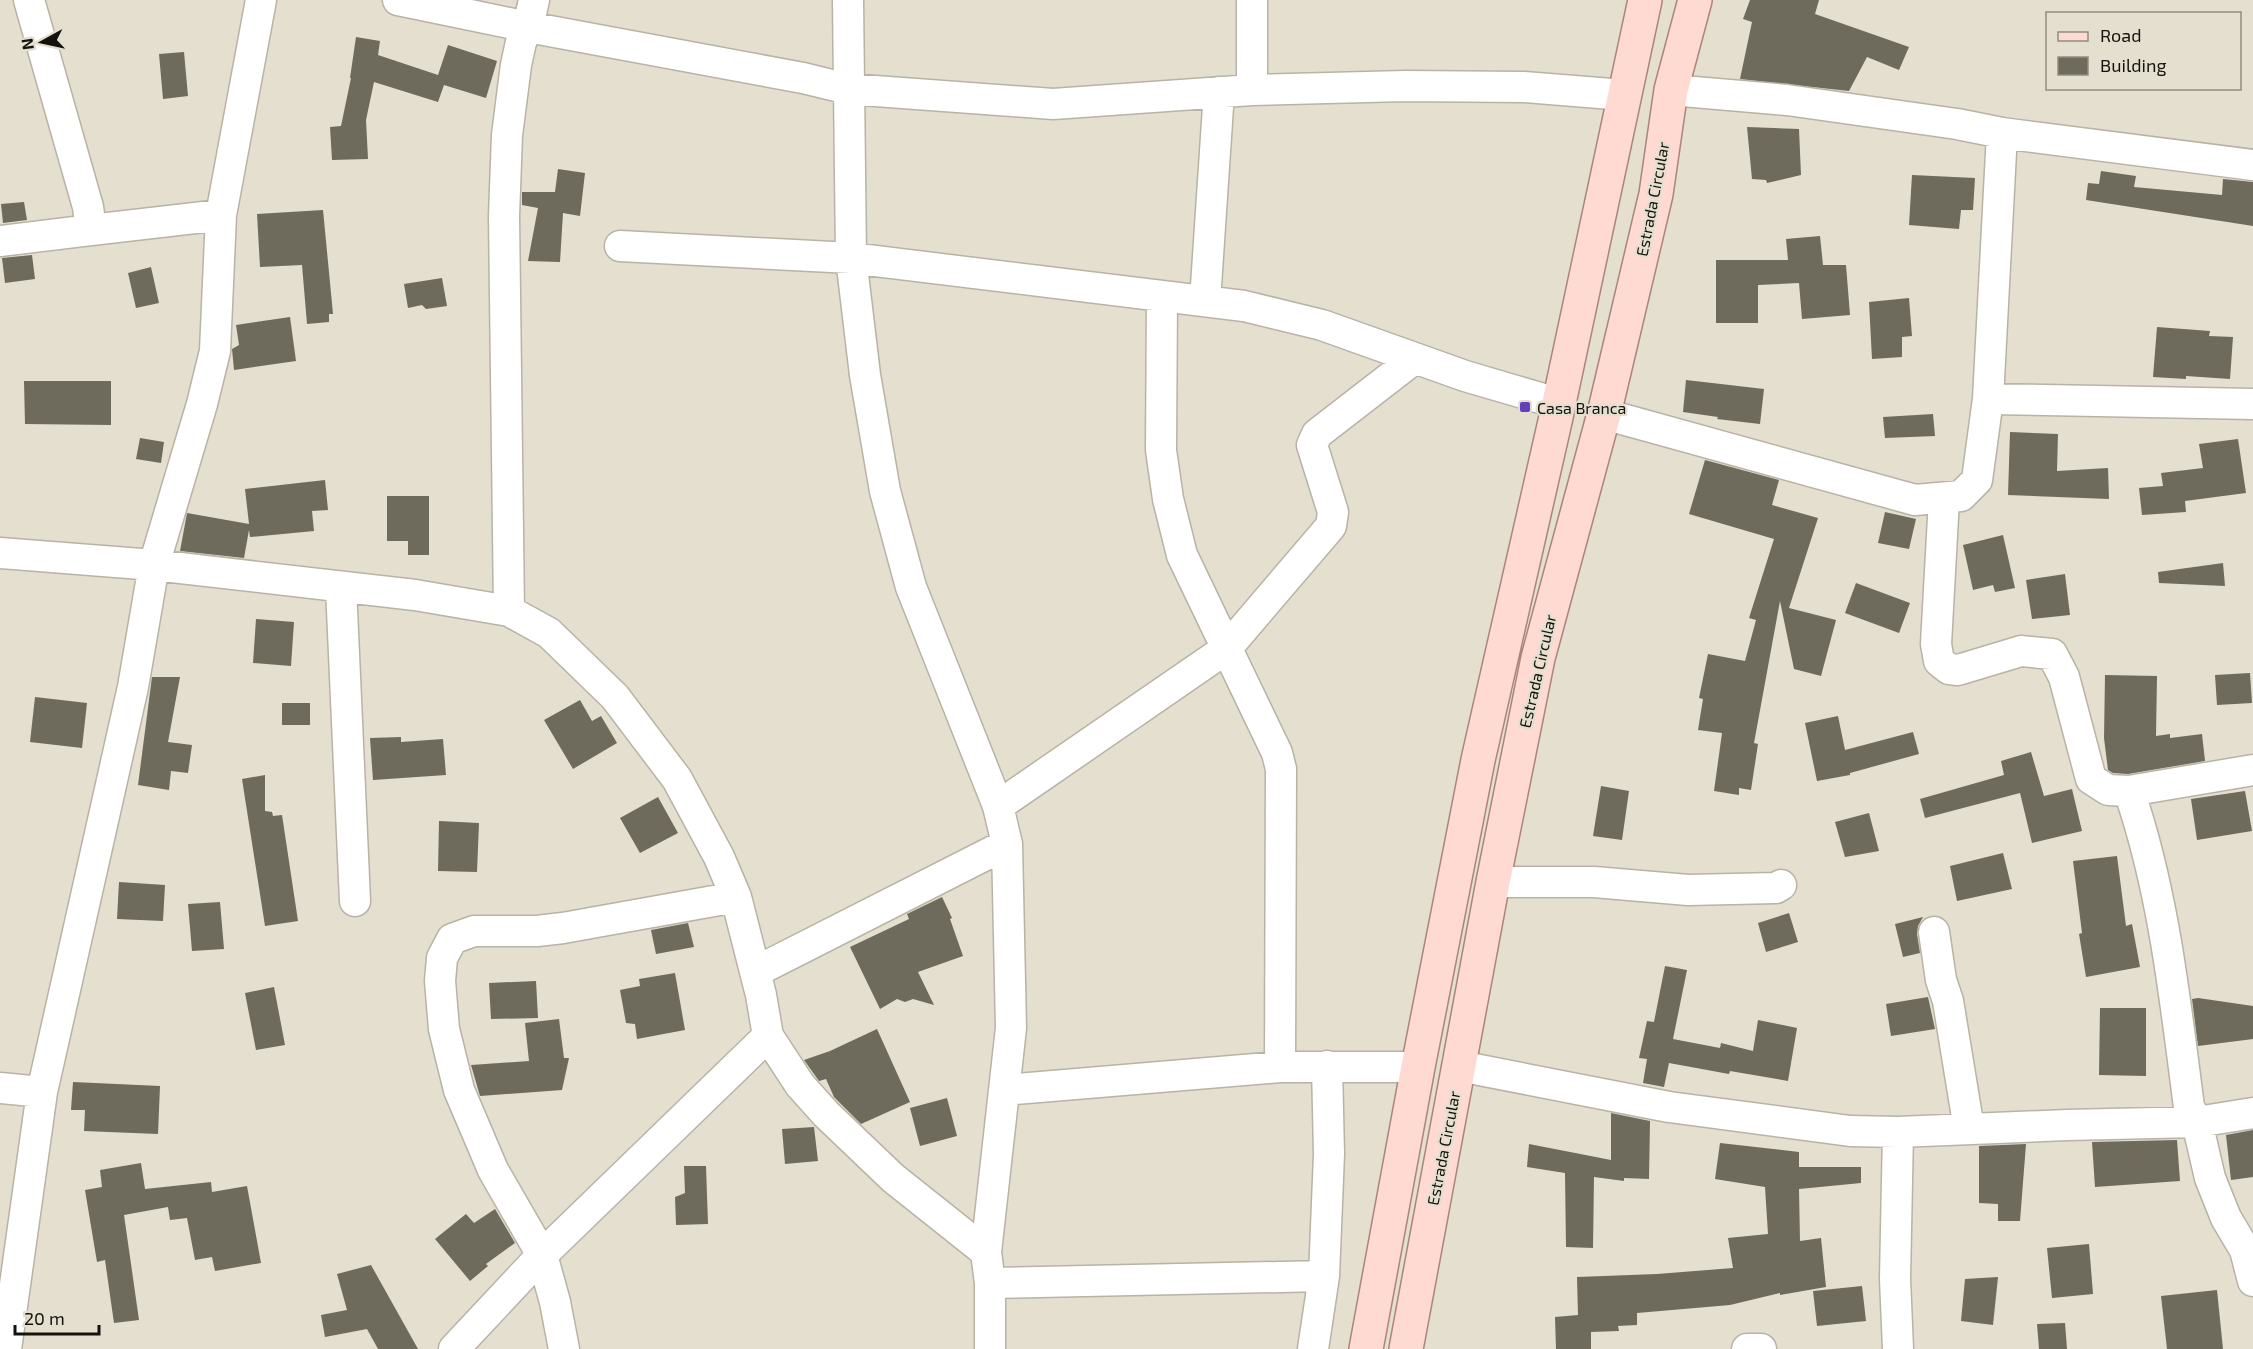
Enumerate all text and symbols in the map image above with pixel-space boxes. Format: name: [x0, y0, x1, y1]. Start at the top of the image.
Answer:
north arrow: [12, 12, 72, 72]
legend: [2046, 12, 2241, 90]
text: Road: [2100, 24, 2141, 46]
text: N: [16, 37, 37, 51]
text: Building: [2100, 54, 2167, 76]
street label: Estrada Circular: [1632, 140, 1673, 258]
place label: Casa Branca: [1537, 398, 1626, 417]
marker: Casa Branca: [1518, 400, 1532, 414]
street label: Estrada Circular: [1515, 612, 1559, 730]
street label: Estrada Circular: [1423, 1089, 1464, 1207]
scale bar: [15, 1298, 99, 1336]
text: 20 m: [24, 1307, 65, 1329]

